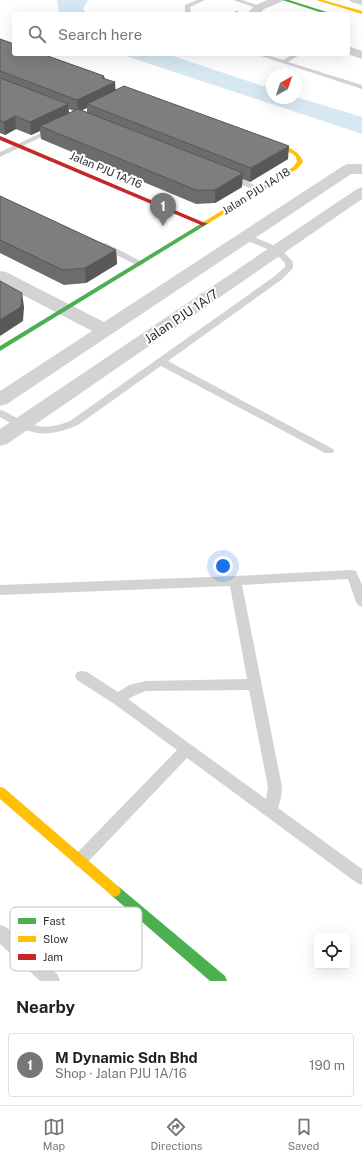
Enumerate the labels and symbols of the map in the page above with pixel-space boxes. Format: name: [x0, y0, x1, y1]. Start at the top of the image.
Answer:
north arrow: [266, 68, 302, 104]
street label: Jalan PJU 1A/16: [68, 149, 144, 191]
street label: Jalan PJU 1A/18: [220, 165, 292, 217]
pin: 1: [150, 193, 176, 226]
street label: Jalan PJU 1A/7: [142, 286, 221, 347]
your location: [213, 556, 233, 576]
legend: [10, 907, 142, 971]
text: Fast: [43, 915, 65, 927]
text: Slow: [43, 933, 69, 945]
text: Jam: [43, 951, 63, 963]

